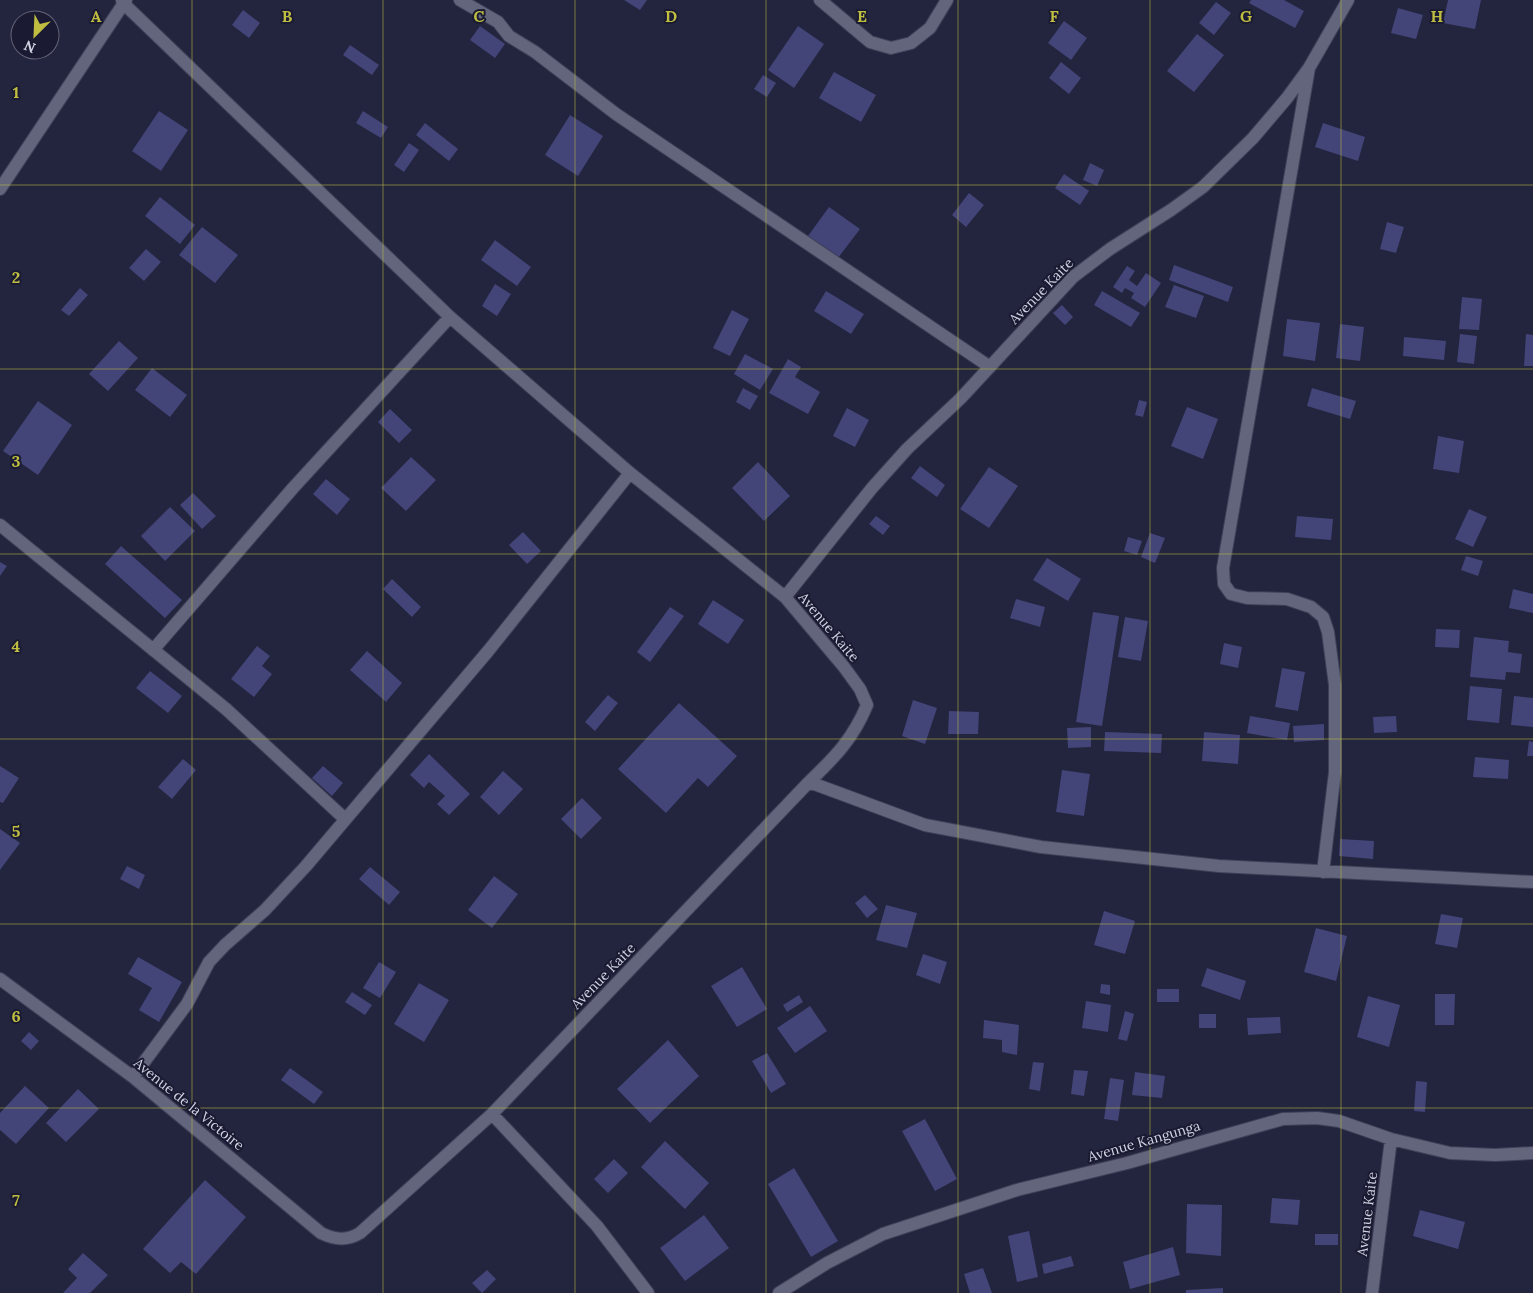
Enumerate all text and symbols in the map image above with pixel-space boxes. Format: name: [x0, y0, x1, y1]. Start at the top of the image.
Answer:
text: A: [91, 6, 102, 26]
text: B: [282, 6, 293, 26]
text: C: [473, 6, 485, 26]
text: D: [665, 6, 677, 26]
text: E: [857, 6, 867, 26]
text: F: [1049, 6, 1059, 26]
text: G: [1240, 6, 1252, 26]
text: H: [1431, 6, 1444, 26]
north arrow: [10, 10, 60, 60]
text: N: [21, 36, 38, 57]
text: 1: [13, 82, 19, 102]
street label: Avenue Kaite: [1004, 254, 1077, 329]
text: 2: [12, 267, 20, 287]
text: 3: [12, 451, 21, 471]
street label: Avenue Kaite: [794, 588, 864, 666]
text: 4: [12, 636, 21, 656]
text: 5: [12, 821, 21, 841]
street label: Avenue Kaite: [566, 939, 639, 1014]
text: 6: [11, 1006, 21, 1026]
street label: Avenue de la Victoire: [129, 1053, 248, 1154]
street label: Avenue Kangunga: [1085, 1116, 1202, 1166]
street label: Avenue Kaite: [1353, 1170, 1381, 1258]
text: 7: [12, 1190, 20, 1210]

